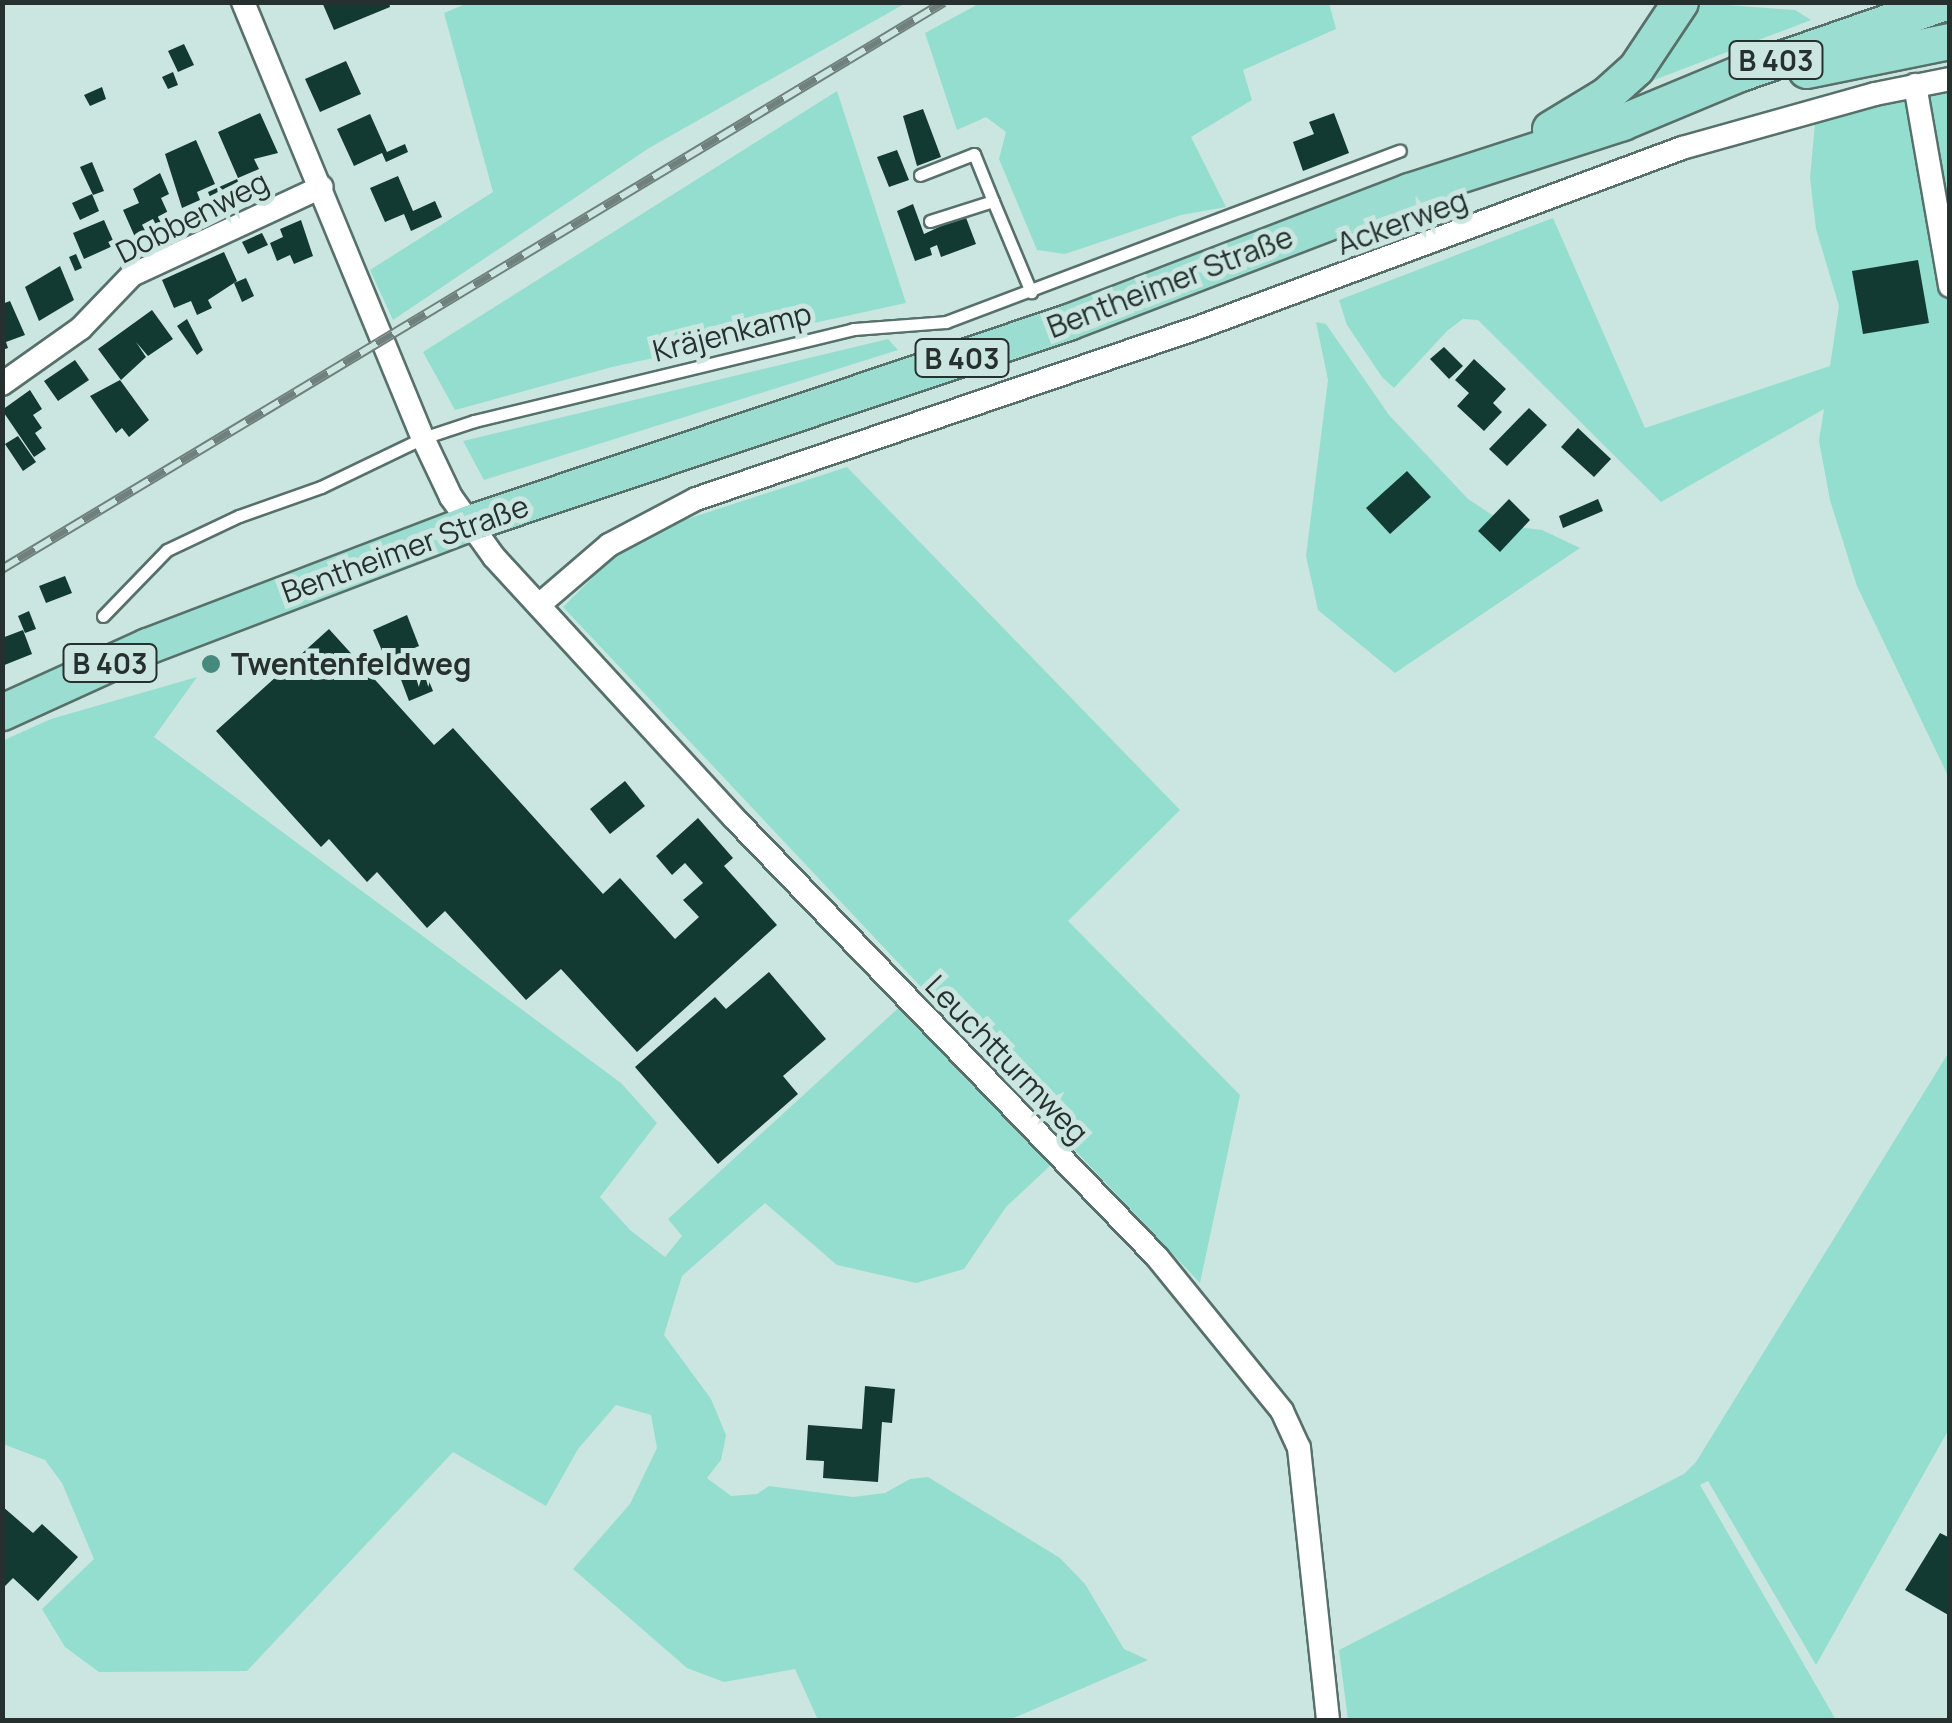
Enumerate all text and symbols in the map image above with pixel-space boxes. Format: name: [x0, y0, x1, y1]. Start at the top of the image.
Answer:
road number: B 403: [1726, 37, 1826, 83]
street label: Dobbenweg: [110, 163, 274, 271]
street label: Ackerweg: [1332, 182, 1472, 262]
street label: Bentheimer Straße: [1042, 219, 1298, 345]
street label: Kräjenkamp: [649, 295, 815, 369]
road number: B 403: [912, 335, 1012, 381]
street label: Bentheimer Straße: [277, 488, 533, 610]
road number: B 403: [60, 640, 160, 686]
place label: Twentenfeldweg: [231, 646, 472, 682]
marker: Twentenfeldweg: [200, 653, 222, 675]
street label: Leuchtturmweg: [918, 968, 1096, 1150]

